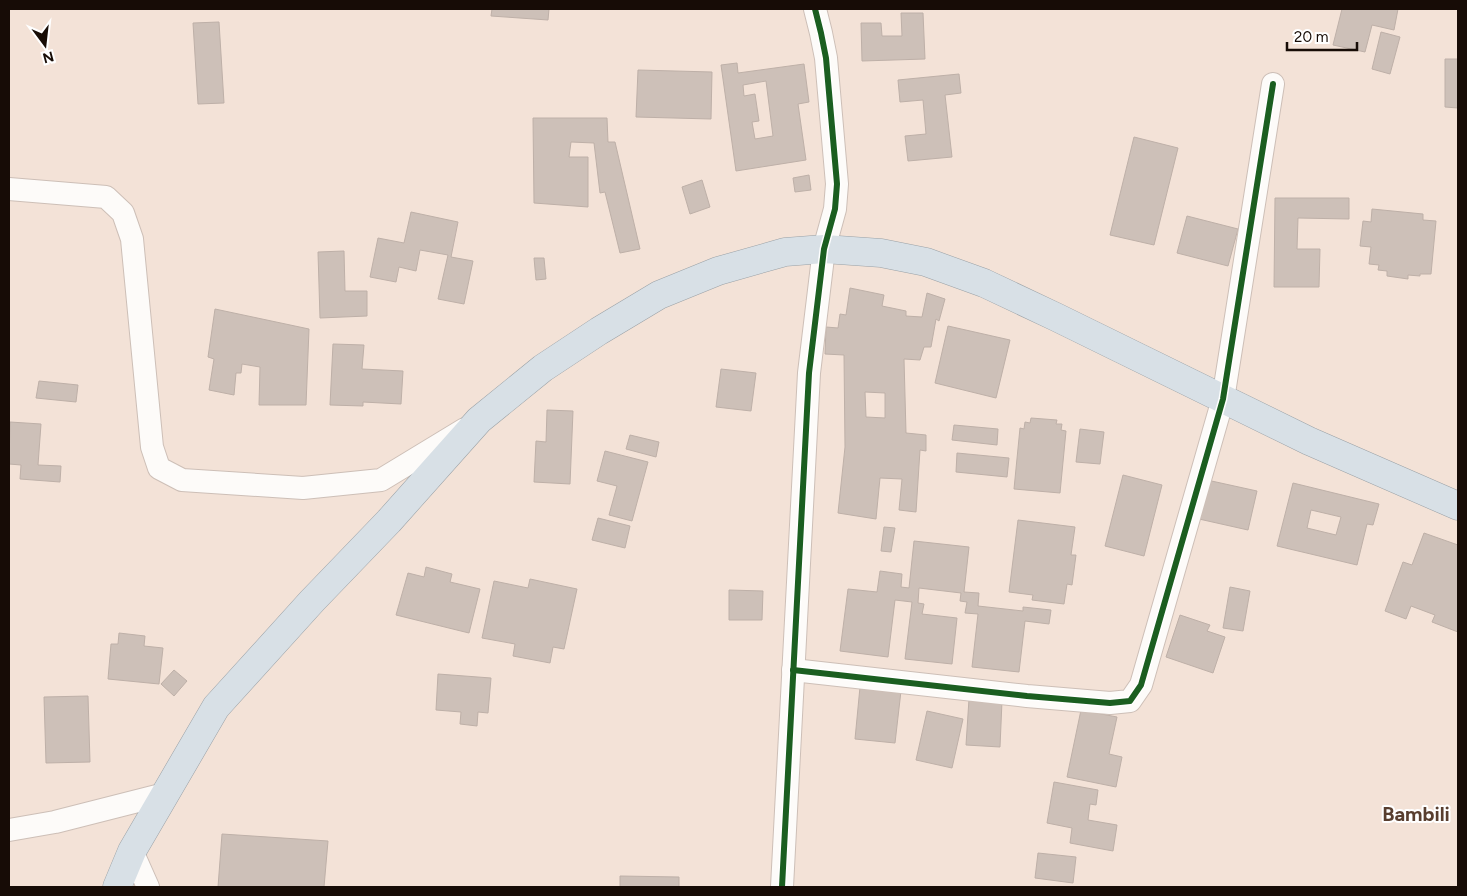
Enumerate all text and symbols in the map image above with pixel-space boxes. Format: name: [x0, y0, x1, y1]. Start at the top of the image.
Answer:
north arrow: [20, 20, 70, 70]
scale bar: [1287, 20, 1357, 52]
text: 20 m: [1294, 28, 1328, 46]
text: N: [41, 47, 56, 67]
district label: Bambili: [1382, 802, 1450, 826]

